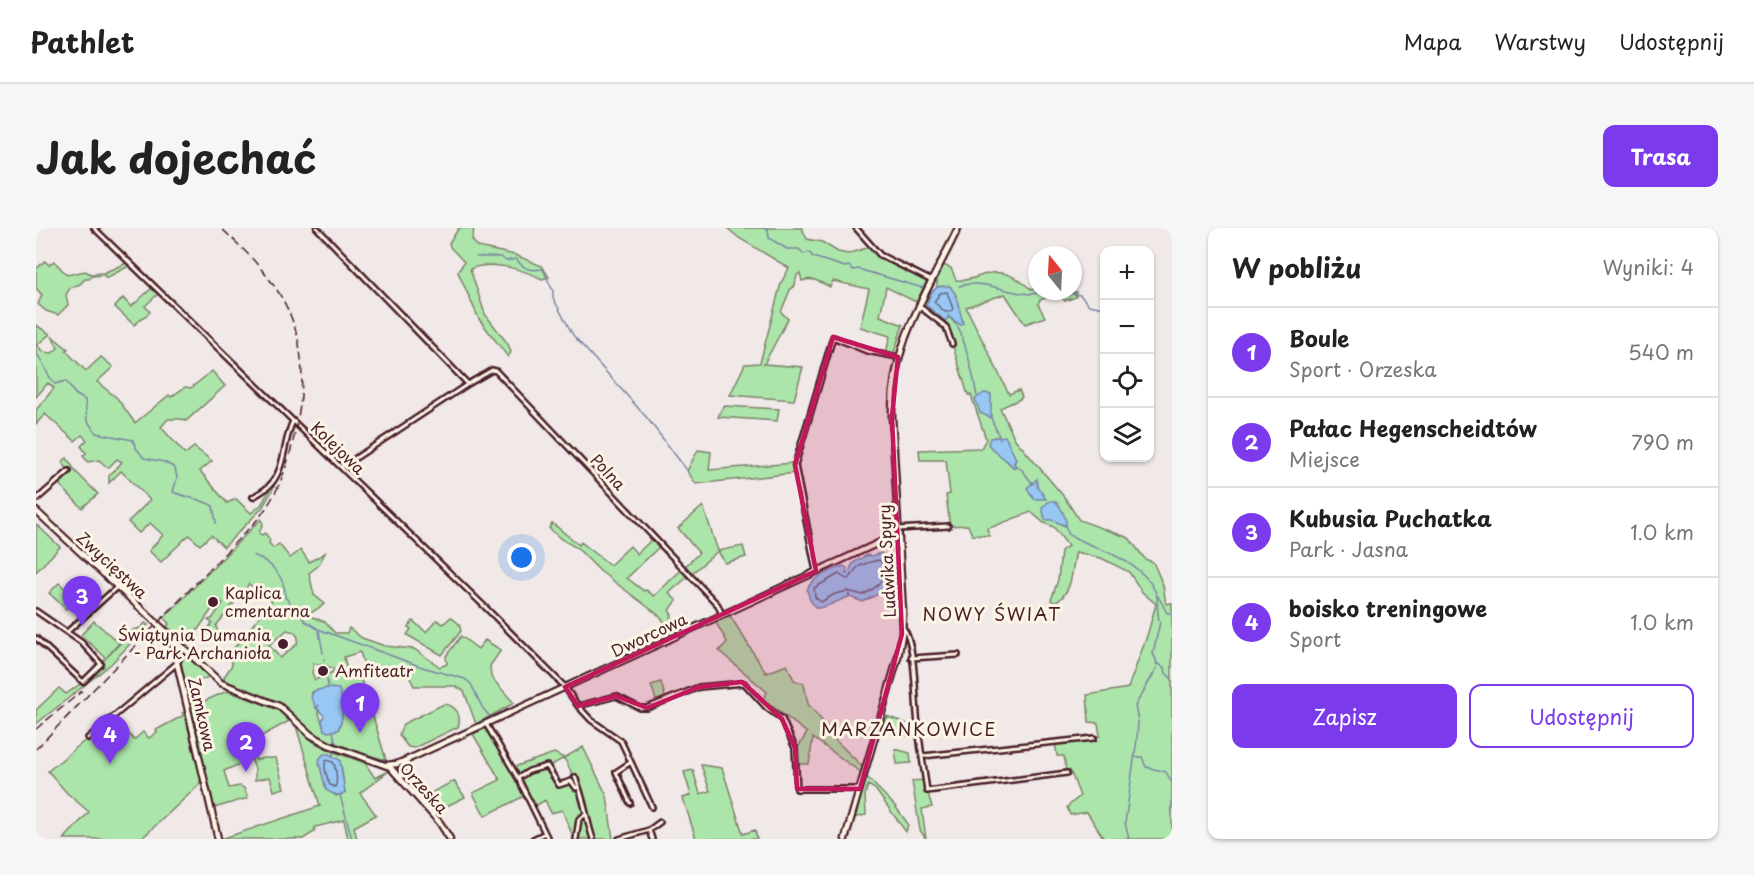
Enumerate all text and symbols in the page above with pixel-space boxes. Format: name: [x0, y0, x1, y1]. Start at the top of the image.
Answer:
text: Pathlet: [30, 20, 134, 63]
text: Mapa: [1404, 25, 1462, 57]
text: Warstwy: [1495, 25, 1586, 57]
text: Udostępnij: [1619, 25, 1724, 57]
text: Jak dojechać: [36, 125, 317, 188]
button: Trasa: [1603, 125, 1718, 187]
north arrow: [1028, 246, 1082, 300]
map controls: [1100, 246, 1154, 462]
button: +: [1100, 246, 1154, 300]
text: W pobliżu: [1232, 248, 1361, 287]
text: Wyniki: 4: [1602, 252, 1694, 282]
button: −: [1100, 300, 1154, 354]
text: Boule: [1289, 321, 1349, 354]
text: 1: [1247, 337, 1256, 367]
text: 540 m: [1628, 337, 1694, 367]
button: locate: [1100, 354, 1154, 408]
text: Sport · Orzeska: [1289, 354, 1437, 384]
button: layers: [1100, 408, 1154, 462]
text: Pałac Hegenscheidtów: [1289, 411, 1537, 444]
street label: Kolejowa: [306, 415, 371, 479]
text: 2: [1244, 427, 1259, 457]
text: 790 m: [1631, 427, 1694, 457]
text: Miejsce: [1289, 444, 1360, 474]
street label: Polna: [586, 448, 632, 495]
text: Kubusia Puchatka: [1289, 501, 1492, 534]
street label: Ludwika Spyry: [871, 504, 901, 618]
text: 3: [1245, 517, 1258, 547]
text: 1.0 km: [1630, 517, 1694, 547]
street label: Zwycięstwa: [72, 525, 154, 604]
text: Park · Jasna: [1289, 534, 1408, 564]
your location: [507, 543, 536, 572]
pin: 3: [62, 576, 102, 626]
place label: Kaplica cmentarna: [225, 580, 310, 622]
text: boisko treningowe: [1289, 591, 1487, 624]
marker: Kaplica cmentarna: [206, 595, 220, 609]
district label: NOWY ŚWIAT: [922, 600, 1062, 627]
street label: Dworcowa: [607, 606, 691, 662]
text: 4: [1245, 607, 1258, 637]
text: 1.0 km: [1630, 607, 1694, 637]
place label: Świątynia Dumania - Park Archanioła: [118, 622, 271, 664]
text: Sport: [1289, 624, 1341, 654]
marker: Świątynia Dumania - Park Archanioła: [276, 637, 290, 651]
place label: Amfiteatr: [335, 658, 414, 682]
marker: Amfiteatr: [316, 664, 330, 678]
street label: Zamkowa: [183, 675, 223, 753]
pin: 1: [340, 684, 380, 733]
button: Zapisz: [1232, 684, 1457, 748]
button: Udostępnij: [1469, 684, 1694, 748]
pin: 4: [90, 714, 130, 764]
district label: MARZANKOWICE: [821, 715, 997, 742]
pin: 2: [226, 722, 266, 772]
street label: Orzeska: [395, 756, 455, 819]

